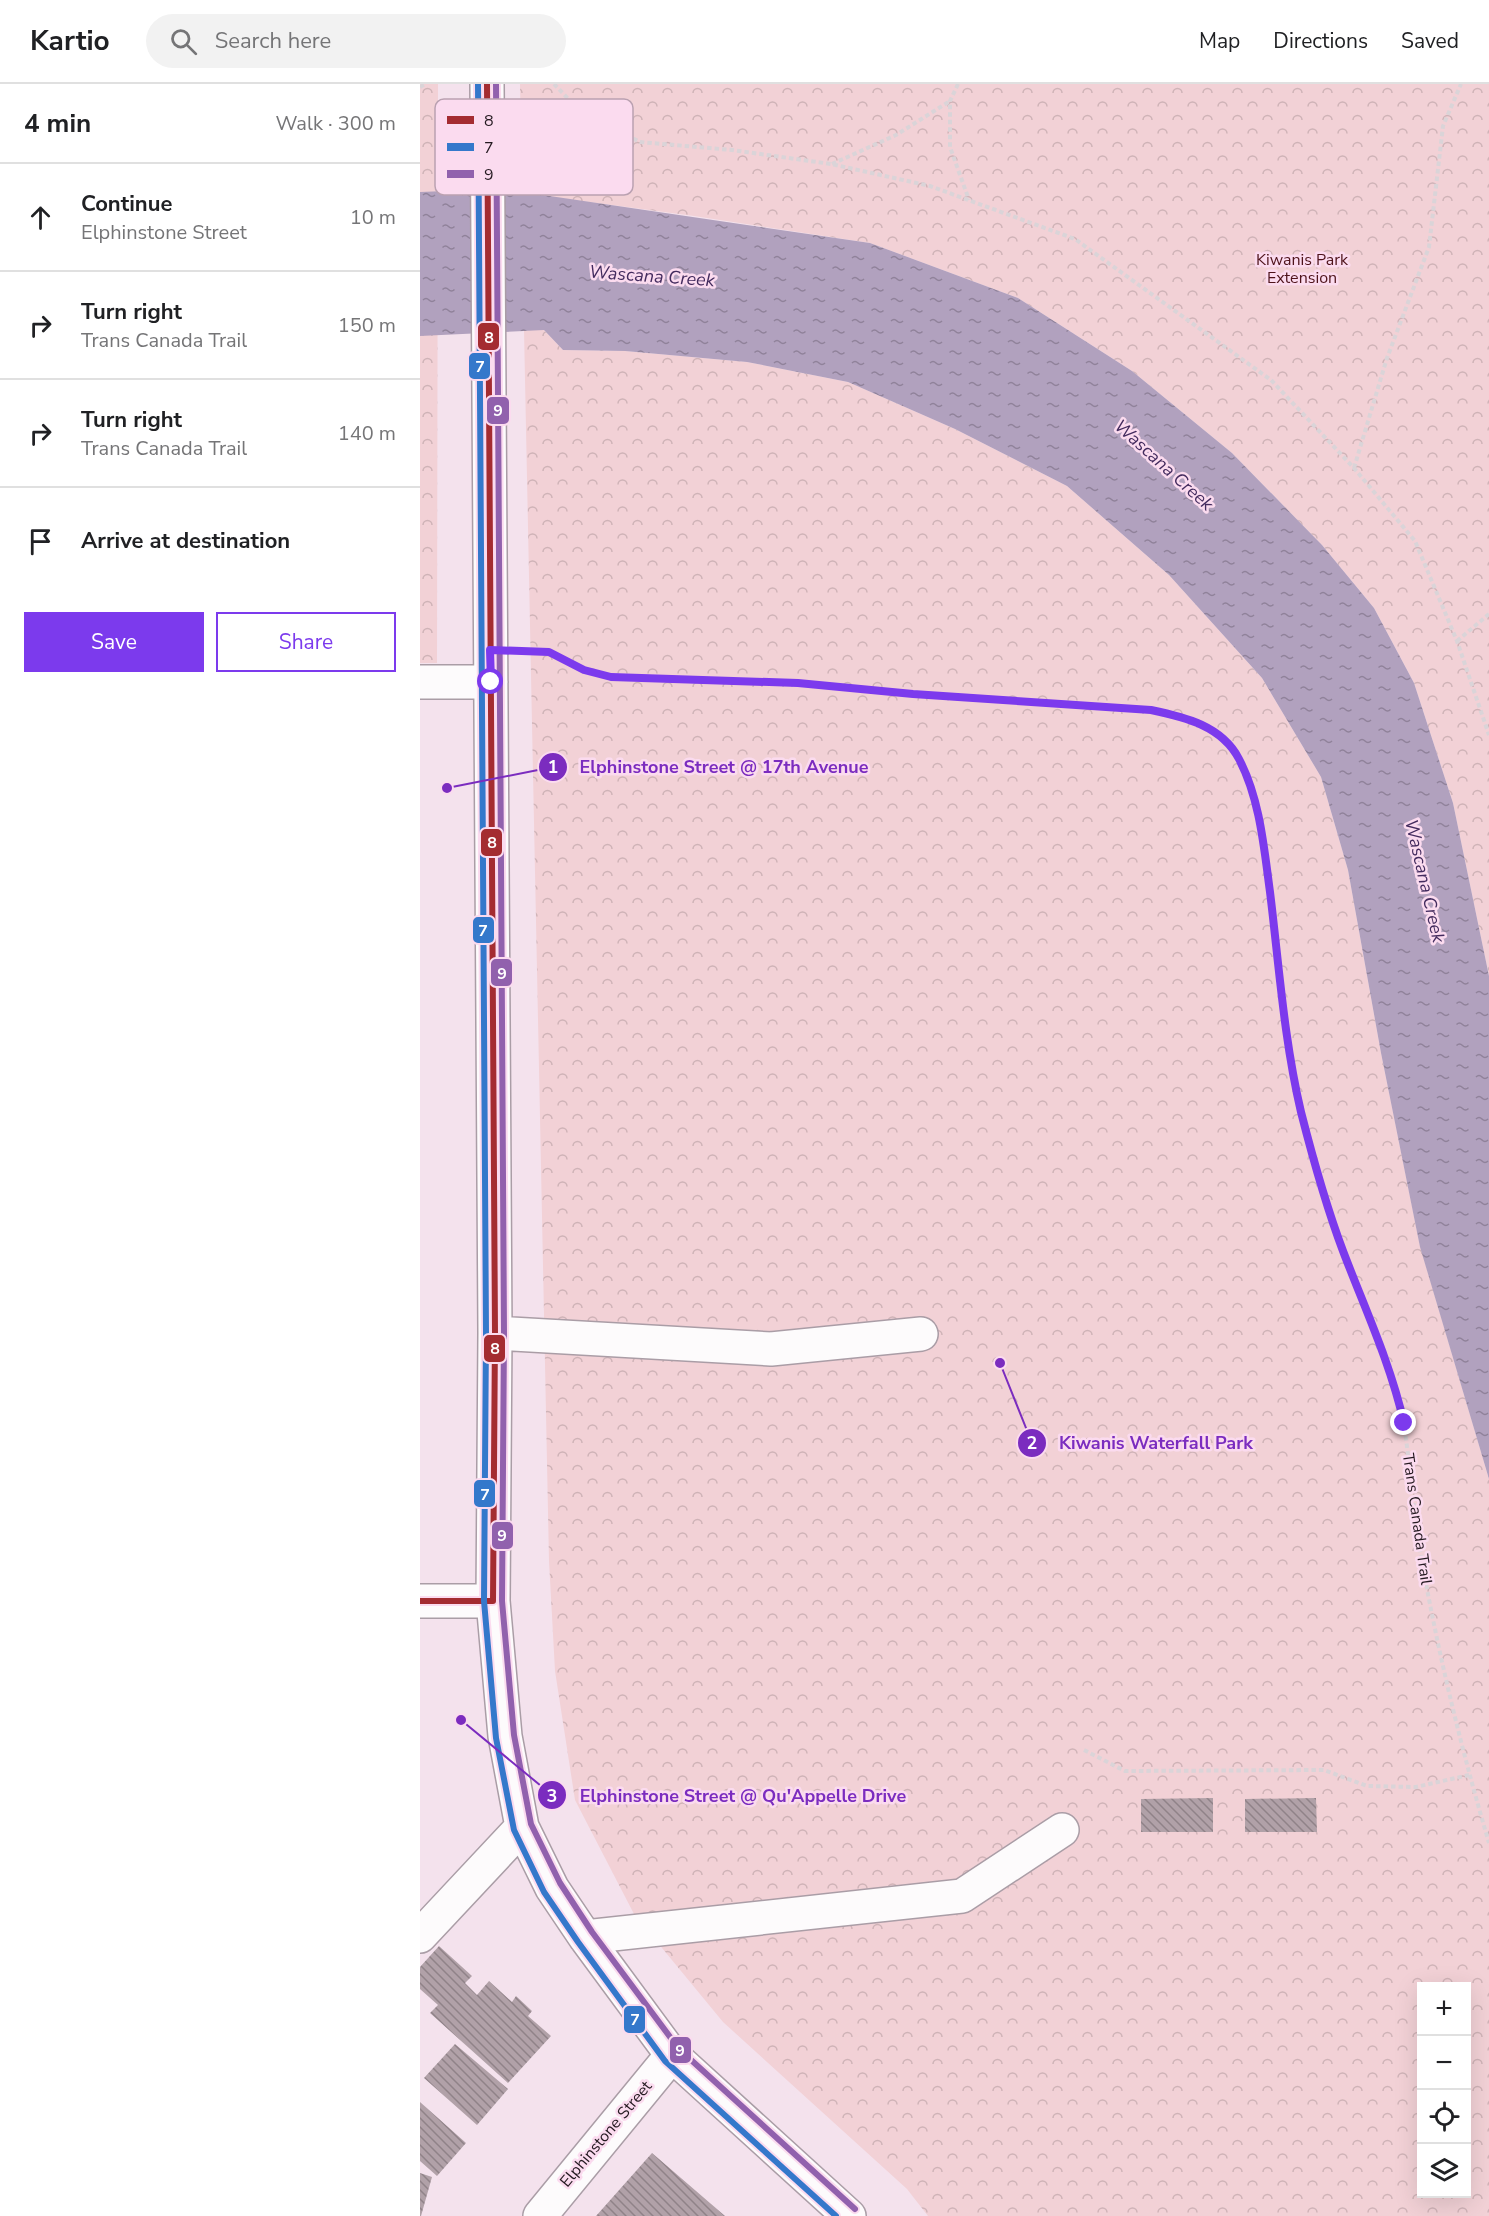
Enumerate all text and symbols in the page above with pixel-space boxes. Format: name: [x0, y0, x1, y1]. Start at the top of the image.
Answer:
search box: [146, 14, 566, 68]
text: Kartio: [30, 22, 110, 60]
icon: search: [167, 25, 200, 58]
text: Search here: [215, 26, 331, 56]
text: Map: [1199, 27, 1240, 55]
text: Directions: [1273, 27, 1368, 55]
text: Saved: [1401, 27, 1459, 55]
legend: [435, 99, 633, 195]
text: 4 min: [24, 106, 91, 141]
text: Walk · 300 m: [276, 110, 396, 137]
text: 8: [484, 110, 494, 132]
text: 7: [484, 137, 494, 159]
text: 9: [484, 164, 494, 186]
text: Continue: [81, 189, 172, 219]
icon: ahead: [24, 201, 57, 234]
text: 10 m: [350, 204, 396, 231]
text: Elphinstone Street: [81, 219, 247, 246]
park label: Kiwanis Park Extension: [1256, 249, 1349, 289]
water label: Wascana Creek: [588, 260, 717, 292]
text: Turn right: [81, 297, 182, 327]
icon: right: [24, 309, 57, 342]
text: 150 m: [338, 312, 396, 339]
line badge: 8: [477, 322, 500, 351]
text: Trans Canada Trail: [81, 327, 247, 354]
text: 8: [484, 327, 494, 349]
line badge: 7: [468, 352, 491, 380]
text: 7: [475, 356, 485, 378]
line badge: 9: [486, 396, 510, 425]
text: 9: [493, 400, 503, 422]
text: Turn right: [81, 405, 182, 435]
water label: Wascana Creek: [1109, 414, 1220, 517]
icon: right: [24, 417, 57, 450]
text: 140 m: [338, 420, 396, 447]
text: Trans Canada Trail: [81, 435, 247, 462]
icon: arrive: [24, 525, 57, 558]
text: Arrive at destination: [81, 526, 290, 556]
button: Save: [24, 612, 204, 672]
button: Share: [216, 612, 396, 672]
route start: [477, 668, 503, 694]
callout: Elphinstone Street @ 17th Avenue: [538, 749, 881, 785]
text: 1: [548, 755, 558, 779]
text: Elphinstone Street @ 17th Avenue: [580, 755, 869, 779]
water label: Wascana Creek: [1399, 817, 1451, 946]
line badge: 8: [480, 828, 503, 857]
text: 8: [487, 832, 497, 854]
line badge: 7: [472, 916, 495, 944]
text: 7: [478, 920, 488, 942]
line badge: 9: [490, 958, 513, 987]
text: 9: [497, 963, 507, 985]
line badge: 8: [483, 1334, 506, 1363]
text: 8: [490, 1338, 500, 1360]
route end: [1390, 1409, 1416, 1435]
callout: Kiwanis Waterfall Park: [1017, 1425, 1265, 1461]
text: 2: [1027, 1431, 1037, 1455]
text: Kiwanis Waterfall Park: [1059, 1431, 1253, 1455]
street label: Trans Canada Trail: [1397, 1452, 1437, 1587]
line badge: 7: [473, 1479, 496, 1508]
text: 7: [480, 1484, 490, 1506]
line badge: 9: [491, 1521, 514, 1550]
text: 9: [497, 1525, 507, 1547]
callout: Elphinstone Street @ Qu'Appelle Drive: [537, 1777, 918, 1813]
text: 3: [547, 1784, 557, 1808]
text: Elphinstone Street @ Qu'Appelle Drive: [580, 1784, 906, 1808]
map controls: [1417, 1982, 1471, 2198]
button: +: [1417, 1982, 1471, 2036]
line badge: 7: [623, 2005, 646, 2034]
text: 7: [630, 2009, 640, 2031]
line badge: 9: [669, 2036, 692, 2064]
button: −: [1417, 2036, 1471, 2090]
text: 9: [675, 2040, 685, 2062]
street label: Elphinstone Street: [555, 2076, 657, 2192]
button: locate: [1417, 2090, 1471, 2144]
button: layers: [1417, 2144, 1471, 2198]

